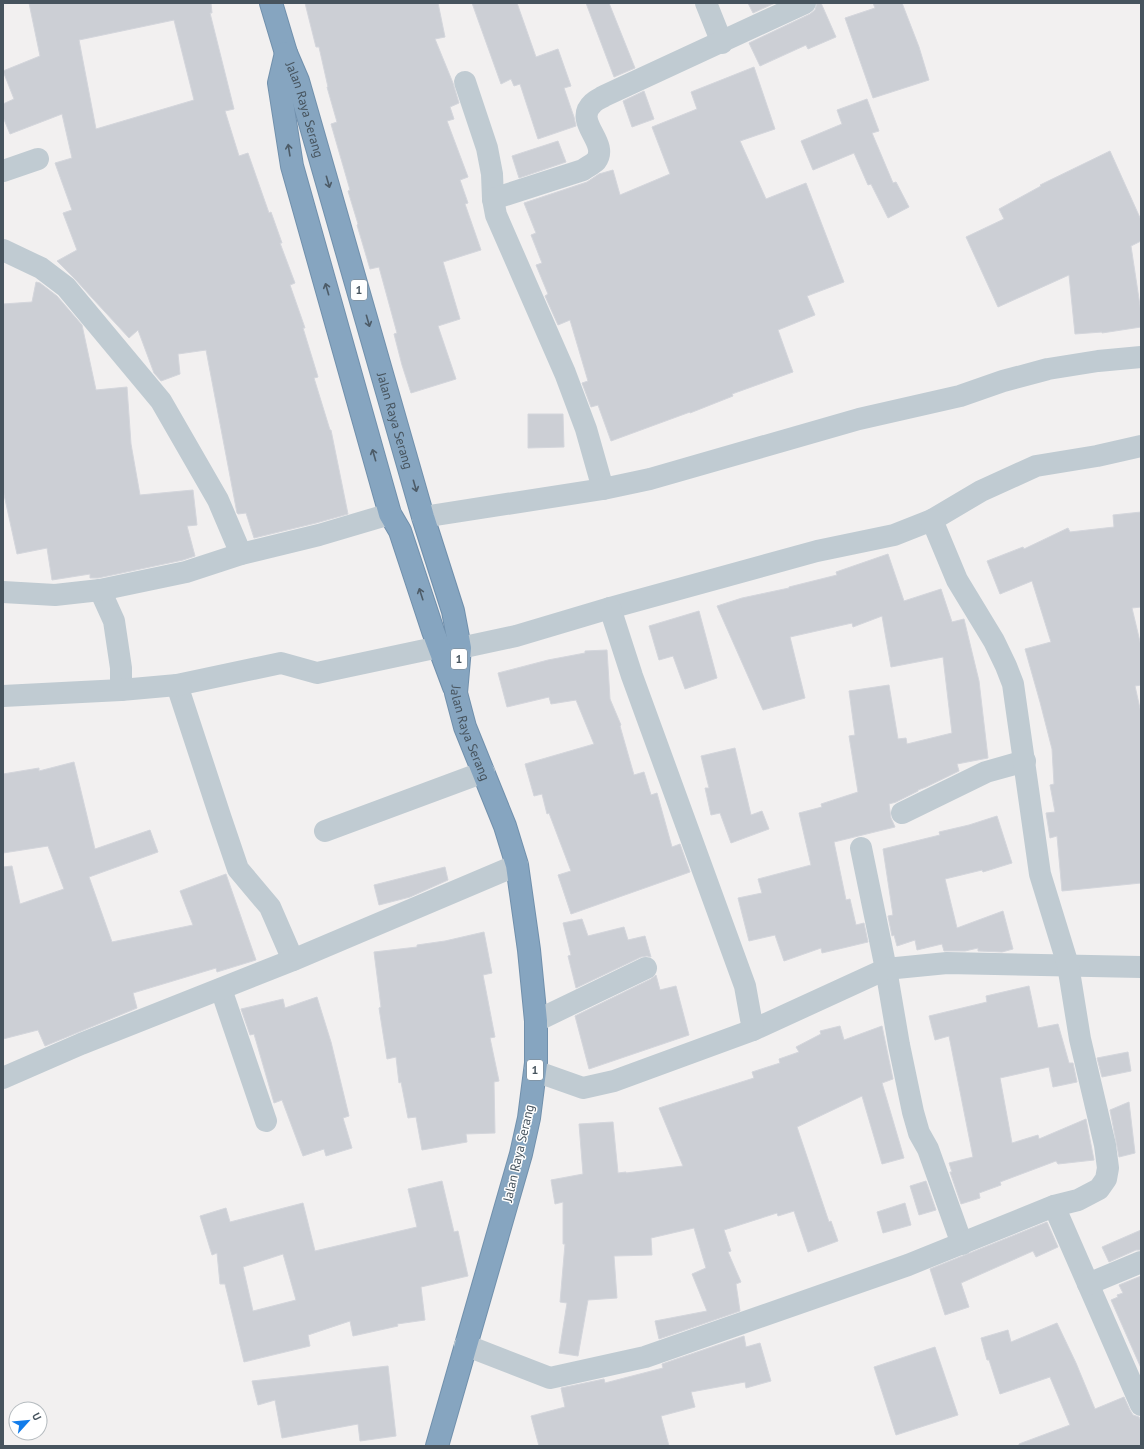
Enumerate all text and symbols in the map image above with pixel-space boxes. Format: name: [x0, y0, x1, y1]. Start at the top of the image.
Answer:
street label: Jalan Raya Serang: [281, 58, 328, 160]
one-way arrow: [285, 144, 293, 157]
one-way arrow: [325, 176, 332, 189]
road number: 1: [351, 280, 367, 300]
one-way arrow: [323, 283, 330, 296]
one-way arrow: [365, 314, 372, 327]
street label: Jalan Raya Serang: [373, 370, 417, 471]
one-way arrow: [370, 448, 377, 461]
one-way arrow: [412, 480, 419, 493]
one-way arrow: [417, 588, 424, 601]
road number: 1: [451, 649, 467, 669]
street label: Jalan Raya Serang: [447, 684, 494, 783]
road number: 1: [527, 1060, 543, 1080]
street label: Jalan Raya Serang: [499, 1103, 538, 1205]
north arrow: [8, 1401, 48, 1441]
text: U: [29, 1410, 45, 1423]

